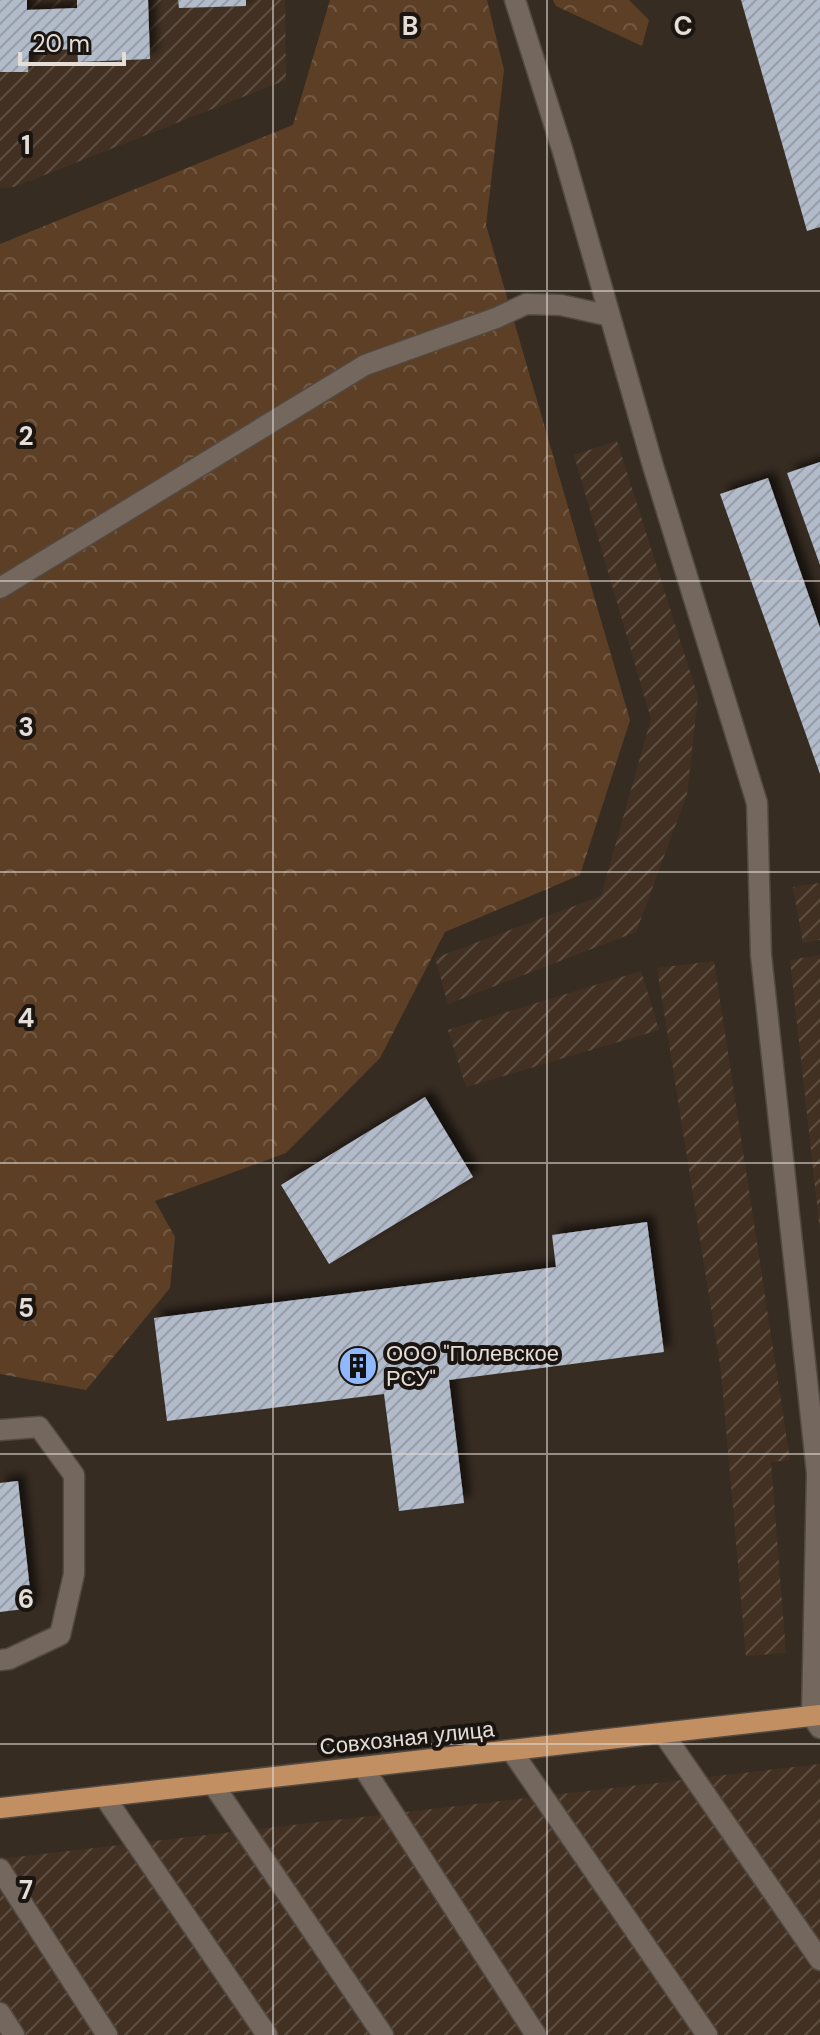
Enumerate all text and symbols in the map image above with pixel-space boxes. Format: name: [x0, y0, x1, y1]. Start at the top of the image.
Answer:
text: B: [402, 9, 418, 43]
text: C: [673, 9, 693, 43]
scale bar: [20, 16, 124, 66]
text: 20 m: [32, 28, 90, 59]
text: 1: [21, 128, 31, 162]
text: 2: [18, 419, 34, 453]
text: 3: [18, 710, 34, 744]
text: 4: [18, 1001, 34, 1035]
text: 5: [18, 1291, 34, 1325]
place label: ООО "Полевское РСУ": [386, 1339, 559, 1393]
building icon: ООО "Полевское РСУ": [337, 1345, 379, 1387]
text: 6: [18, 1582, 34, 1616]
street label: Совхозная улица: [318, 1714, 496, 1762]
text: 7: [19, 1873, 33, 1907]

